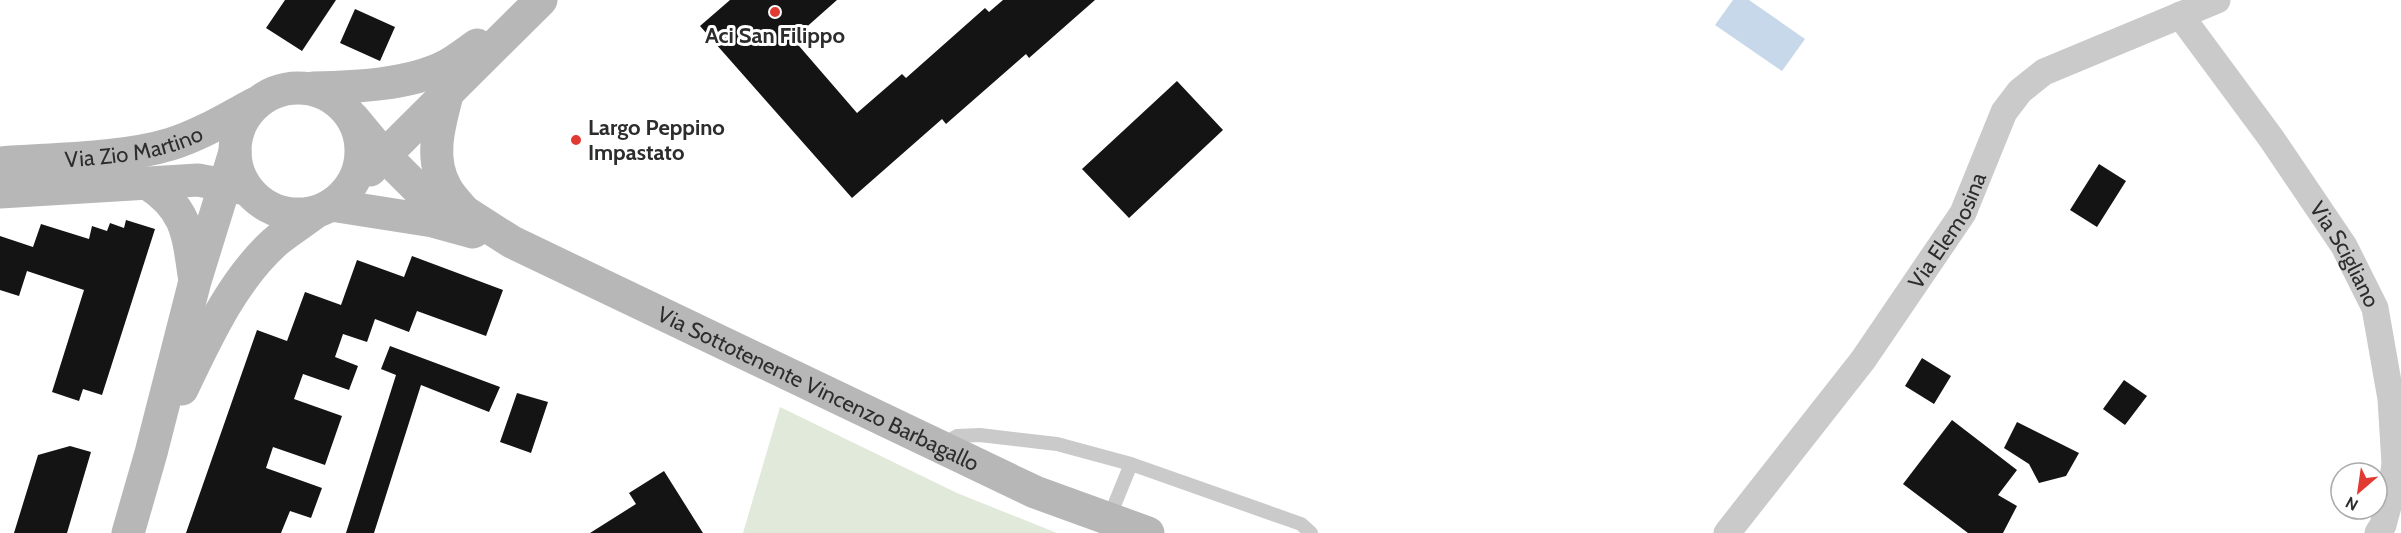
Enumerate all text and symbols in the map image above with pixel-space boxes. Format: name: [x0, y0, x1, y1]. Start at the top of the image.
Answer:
marker: Aci San Filippo: [768, 5, 782, 19]
place label: Aci San Filippo: [705, 22, 845, 49]
place label: Largo Peppino Impastato: [588, 114, 725, 166]
street label: Via Zio Martino: [64, 120, 207, 173]
marker: Largo Peppino Impastato: [569, 133, 583, 147]
street label: Via Elemosina: [1903, 168, 1992, 294]
street label: Via Scigliano: [2304, 196, 2385, 312]
street label: Via Sottotenente Vincenzo Barbagallo: [653, 301, 983, 477]
north arrow: [2329, 461, 2389, 521]
text: N: [2342, 493, 2362, 515]

